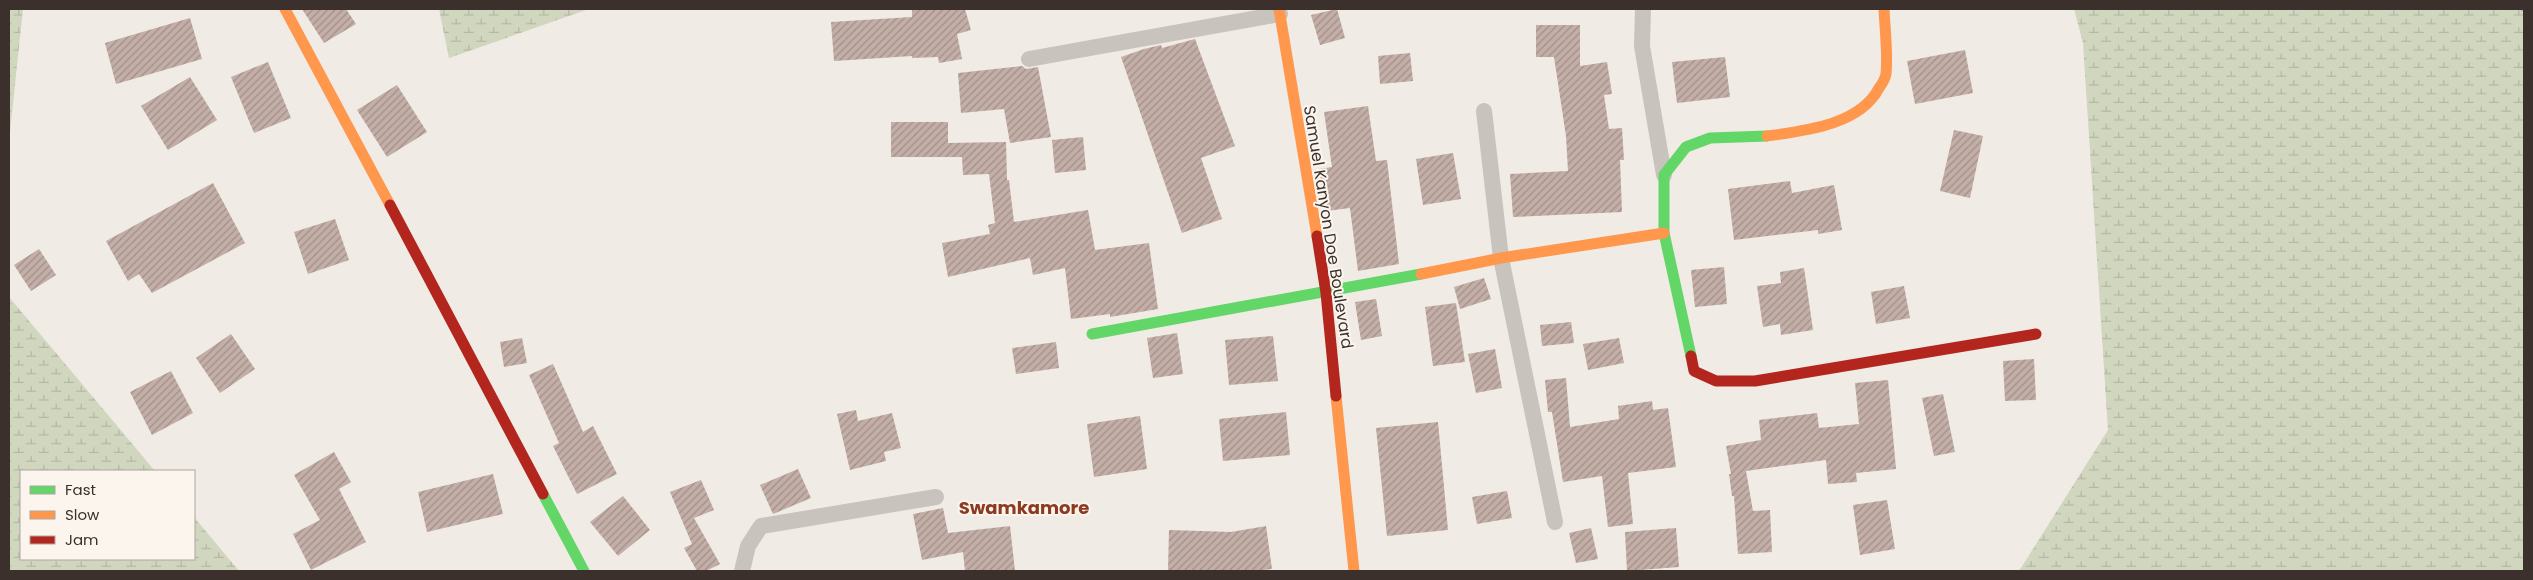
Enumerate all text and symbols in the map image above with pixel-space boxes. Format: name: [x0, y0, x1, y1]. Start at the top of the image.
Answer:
street label: Samuel Kanyon Doe Boulevard: [1298, 104, 1359, 350]
legend: [20, 470, 195, 560]
text: Fast: [65, 479, 96, 500]
district label: Swamkamore: [959, 495, 1089, 520]
text: Slow: [65, 504, 100, 525]
text: Jam: [65, 529, 99, 550]

